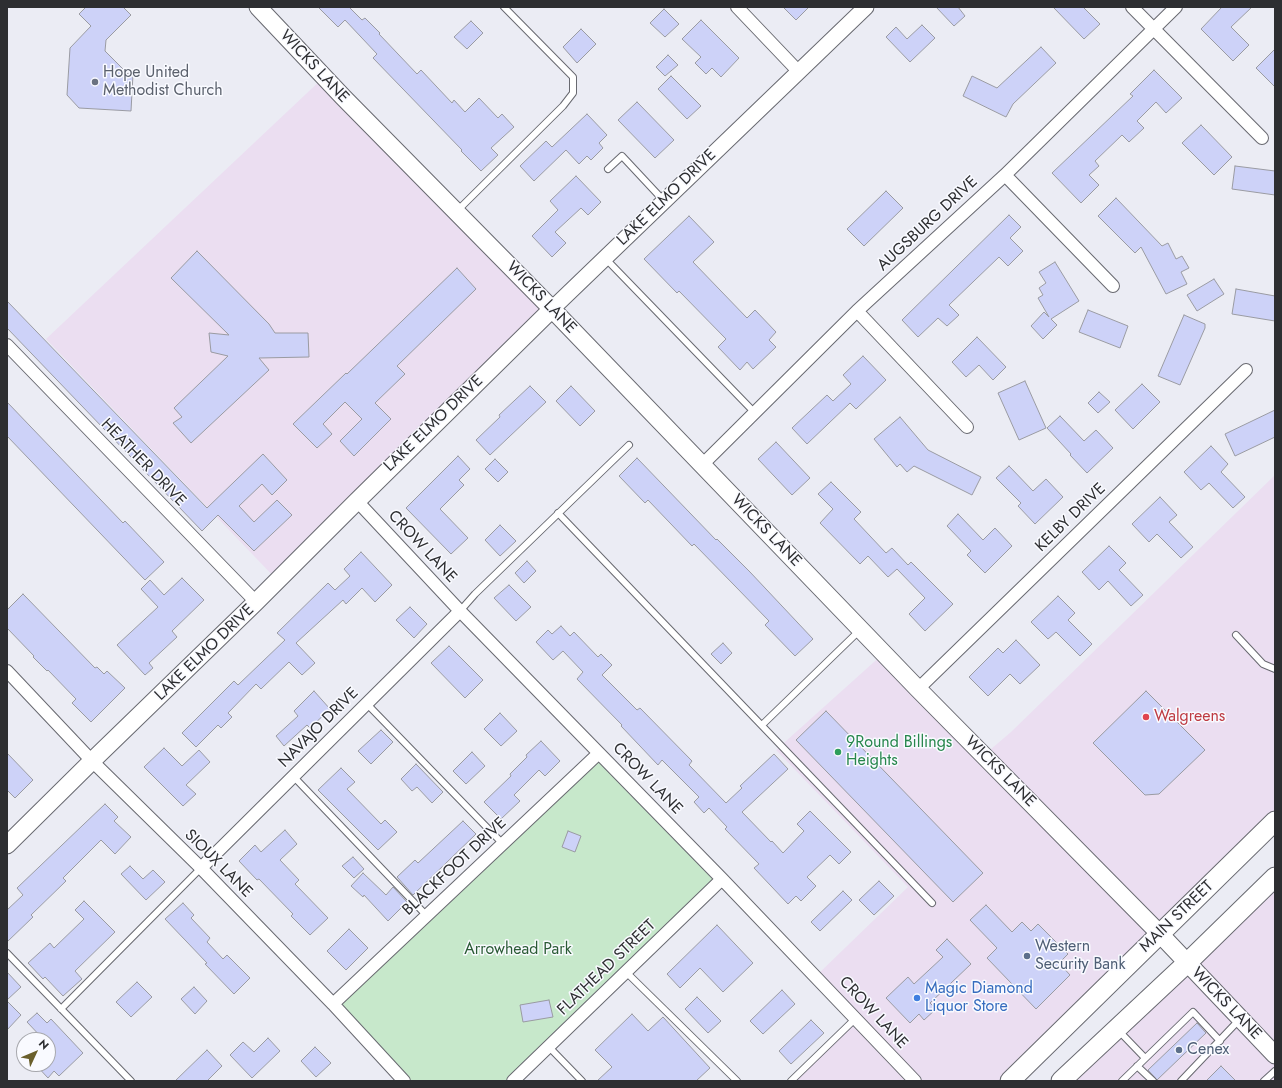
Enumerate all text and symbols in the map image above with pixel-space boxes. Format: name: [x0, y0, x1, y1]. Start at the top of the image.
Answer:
street label: WICKS LANE: [275, 27, 353, 107]
place label: Hope United Methodist Church: [103, 63, 223, 101]
marker: Hope United Methodist Church: [90, 77, 100, 87]
street label: LAKE ELMO DRIVE: [613, 146, 721, 250]
street label: AUGSBURG DRIVE: [874, 173, 982, 275]
street label: WICKS LANE: [502, 258, 580, 338]
street label: LAKE ELMO DRIVE: [380, 372, 488, 476]
street label: HEATHER DRIVE: [96, 415, 190, 511]
street label: KELBY DRIVE: [1032, 480, 1110, 556]
street label: WICKS LANE: [727, 491, 805, 571]
street label: CROW LANE: [384, 507, 460, 587]
street label: LAKE ELMO DRIVE: [151, 601, 259, 705]
street label: NAVAJO DRIVE: [275, 684, 363, 772]
place label: Walgreens: [1154, 707, 1225, 727]
marker: Walgreens: [1141, 712, 1151, 722]
street label: WICKS LANE: [960, 732, 1040, 812]
place label: 9Round Billings Heights: [846, 733, 952, 771]
street label: CROW LANE: [608, 739, 686, 819]
marker: 9Round Billings Heights: [833, 747, 843, 757]
street label: BLACKFOOT DRIVE: [399, 814, 511, 920]
street label: SIOUX LANE: [180, 826, 256, 902]
street label: MAIN STREET: [1136, 877, 1218, 957]
street label: FLATHEAD STREET: [554, 916, 660, 1020]
place label: Western Security Bank: [1035, 937, 1125, 975]
park label: Arrowhead Park: [464, 940, 572, 960]
marker: Western Security Bank: [1022, 951, 1032, 961]
street label: WICKS LANE: [1187, 964, 1265, 1044]
street label: CROW LANE: [835, 973, 911, 1053]
place label: Magic Diamond Liquor Store: [925, 979, 1033, 1017]
marker: Magic Diamond Liquor Store: [912, 993, 922, 1003]
north arrow: [16, 1032, 56, 1072]
text: N: [35, 1036, 53, 1053]
place label: Cenex: [1187, 1040, 1229, 1060]
marker: Cenex: [1174, 1045, 1184, 1055]

